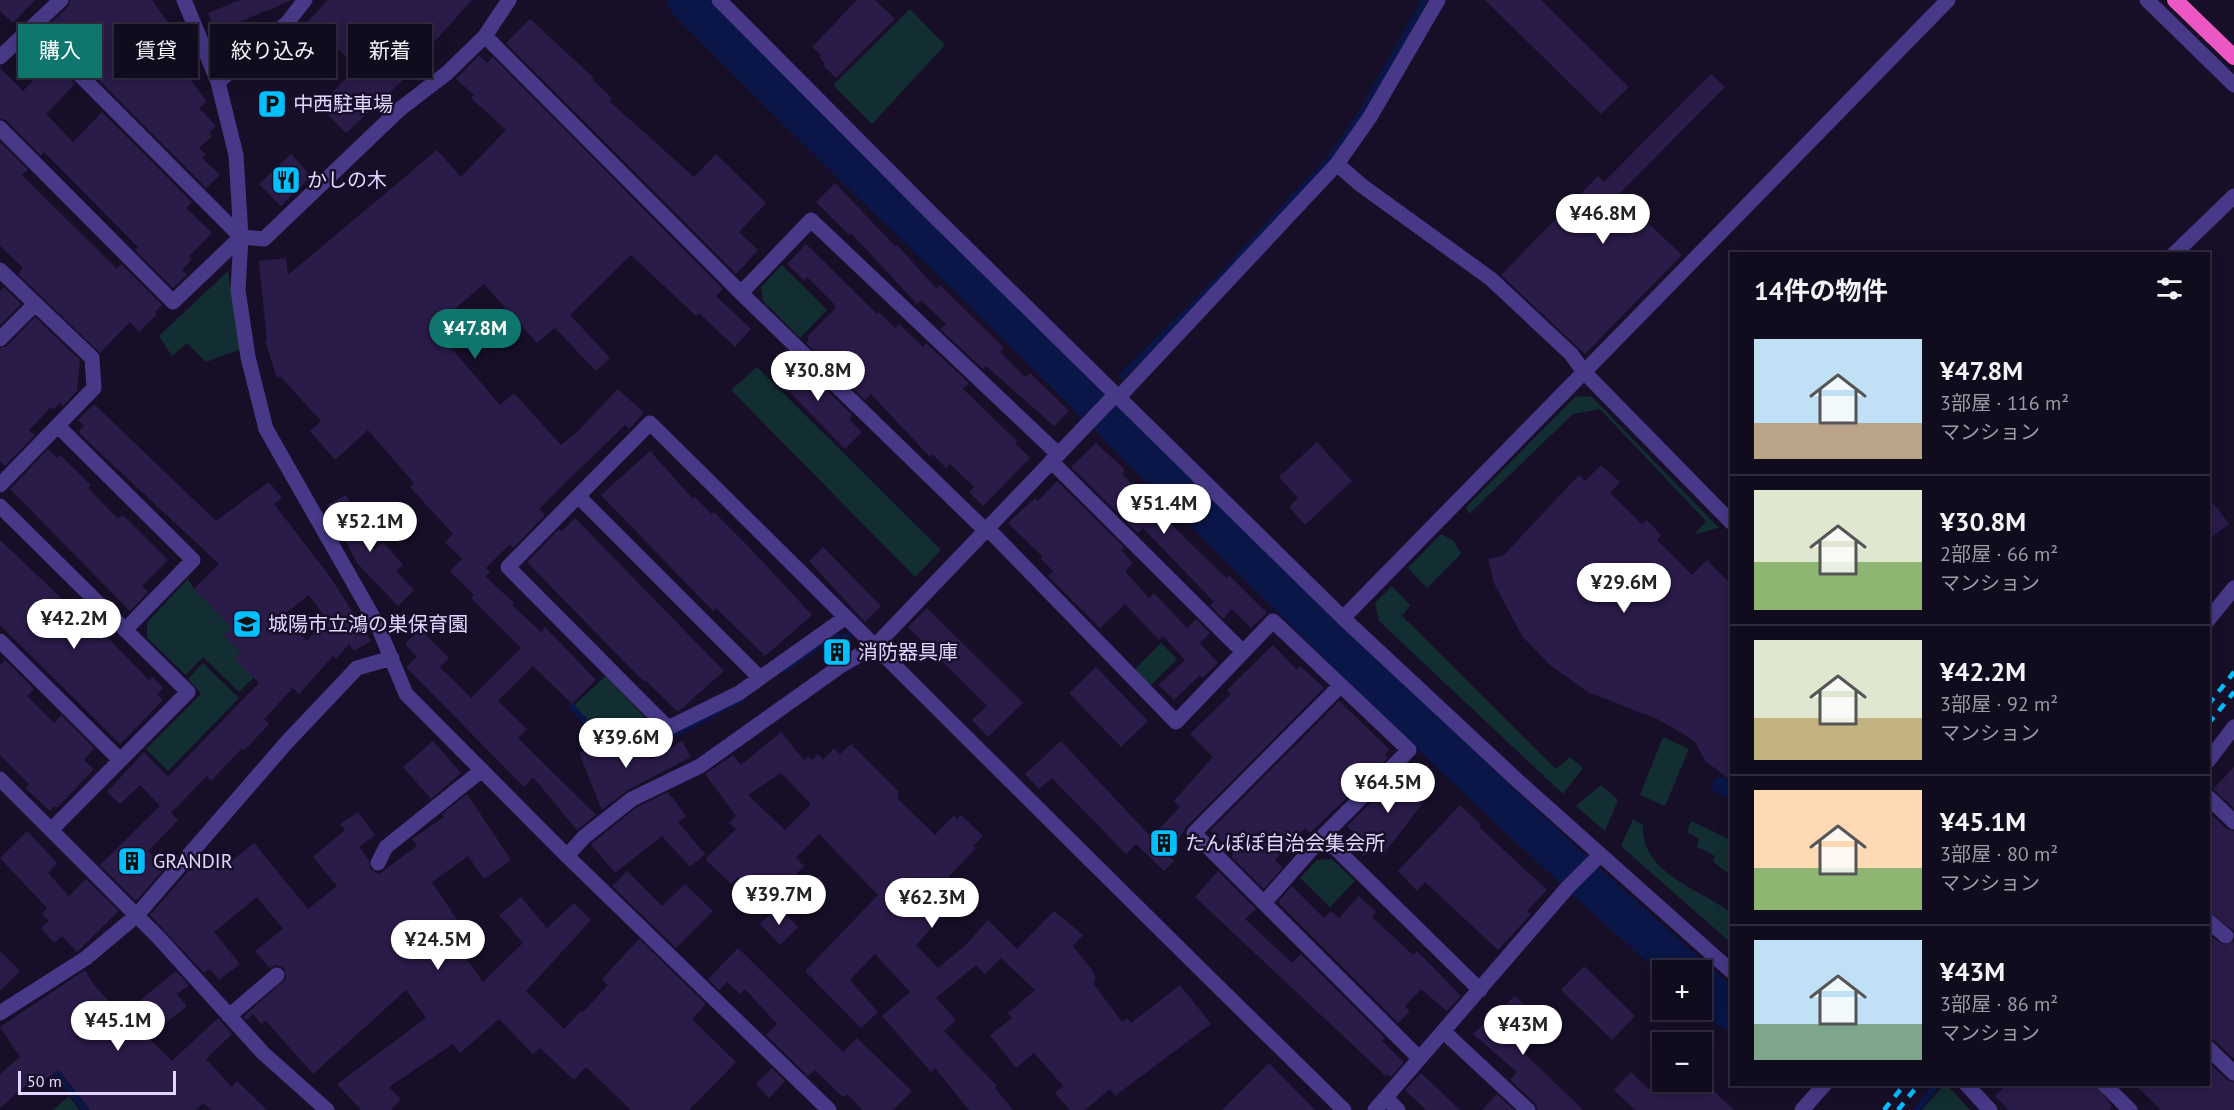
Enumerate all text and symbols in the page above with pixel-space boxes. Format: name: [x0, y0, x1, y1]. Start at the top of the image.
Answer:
chip: 購入: [18, 24, 102, 78]
chip: 賃貸: [114, 24, 198, 78]
chip: 絞り込み: [210, 24, 336, 78]
chip: 新着: [348, 24, 432, 78]
parking icon: 中西駐車場: [256, 88, 288, 120]
place label: 中西駐車場: [293, 91, 393, 117]
restaurant icon: かしの木: [270, 164, 302, 196]
place label: かしの木: [307, 167, 387, 193]
pin: ¥46.8M: [1554, 194, 1652, 245]
text: ¥46.8M: [1570, 200, 1636, 226]
icon: filters: [2153, 272, 2186, 305]
text: 14件の物件: [1754, 274, 1887, 307]
pin: ¥47.8M: [426, 309, 524, 360]
text: ¥47.8M: [443, 315, 507, 341]
pin: ¥30.8M: [769, 351, 867, 402]
text: ¥47.8M: [1940, 354, 2023, 387]
text: ¥30.8M: [785, 357, 851, 383]
icon: home: [1802, 363, 1874, 435]
text: 3部屋 · 116 m²: [1940, 390, 2069, 416]
text: マンション: [1940, 419, 2040, 445]
pin: ¥51.4M: [1115, 484, 1213, 535]
text: ¥51.4M: [1131, 490, 1197, 516]
pin: ¥52.1M: [321, 502, 419, 553]
text: ¥30.8M: [1940, 505, 2026, 538]
text: ¥52.1M: [337, 508, 403, 534]
icon: home: [1802, 514, 1874, 586]
text: 2部屋 · 66 m²: [1940, 541, 2058, 567]
pin: ¥29.6M: [1575, 563, 1673, 614]
text: ¥29.6M: [1591, 569, 1657, 595]
text: マンション: [1940, 570, 2040, 596]
pin: ¥42.2M: [25, 599, 123, 650]
text: ¥42.2M: [41, 605, 107, 631]
school or university icon: 城陽市立鴻の巣保育園: [231, 608, 263, 640]
place label: 城陽市立鴻の巣保育園: [268, 611, 468, 637]
building icon: 消防器具庫: [821, 636, 853, 668]
place label: 消防器具庫: [858, 639, 958, 665]
text: ¥42.2M: [1940, 655, 2026, 688]
icon: home: [1802, 664, 1874, 736]
text: 3部屋 · 92 m²: [1940, 691, 2058, 717]
pin: ¥39.6M: [577, 718, 675, 769]
text: マンション: [1940, 720, 2040, 746]
text: ¥39.6M: [593, 724, 659, 750]
pin: ¥64.5M: [1339, 763, 1437, 814]
text: ¥64.5M: [1355, 769, 1421, 795]
text: ¥45.1M: [1940, 805, 2026, 838]
icon: home: [1802, 814, 1874, 886]
building icon: たんぽぽ自治会集会所: [1148, 827, 1180, 859]
place label: たんぽぽ自治会集会所: [1185, 830, 1385, 856]
text: 3部屋 · 80 m²: [1940, 841, 2058, 867]
building icon: GRANDIR: [116, 845, 148, 877]
place label: GRANDIR: [153, 848, 233, 874]
text: マンション: [1940, 870, 2040, 896]
pin: ¥39.7M: [730, 875, 828, 926]
pin: ¥62.3M: [883, 878, 981, 929]
text: ¥39.7M: [746, 881, 812, 907]
text: ¥62.3M: [899, 884, 965, 910]
pin: ¥24.5M: [389, 920, 487, 971]
text: ¥24.5M: [405, 926, 471, 952]
text: ¥43M: [1940, 955, 2005, 988]
map controls: [1652, 960, 1712, 1092]
button: +: [1652, 960, 1712, 1020]
icon: home: [1802, 964, 1874, 1036]
text: 3部屋 · 86 m²: [1940, 991, 2058, 1017]
pin: ¥45.1M: [69, 1001, 167, 1052]
pin: ¥43M: [1487, 1005, 1559, 1056]
text: ¥45.1M: [85, 1007, 151, 1033]
text: ¥43M: [1498, 1011, 1548, 1037]
text: マンション: [1940, 1020, 2040, 1046]
button: −: [1652, 1032, 1712, 1092]
scale bar: [18, 1068, 176, 1096]
text: 50 m: [27, 1071, 62, 1091]

